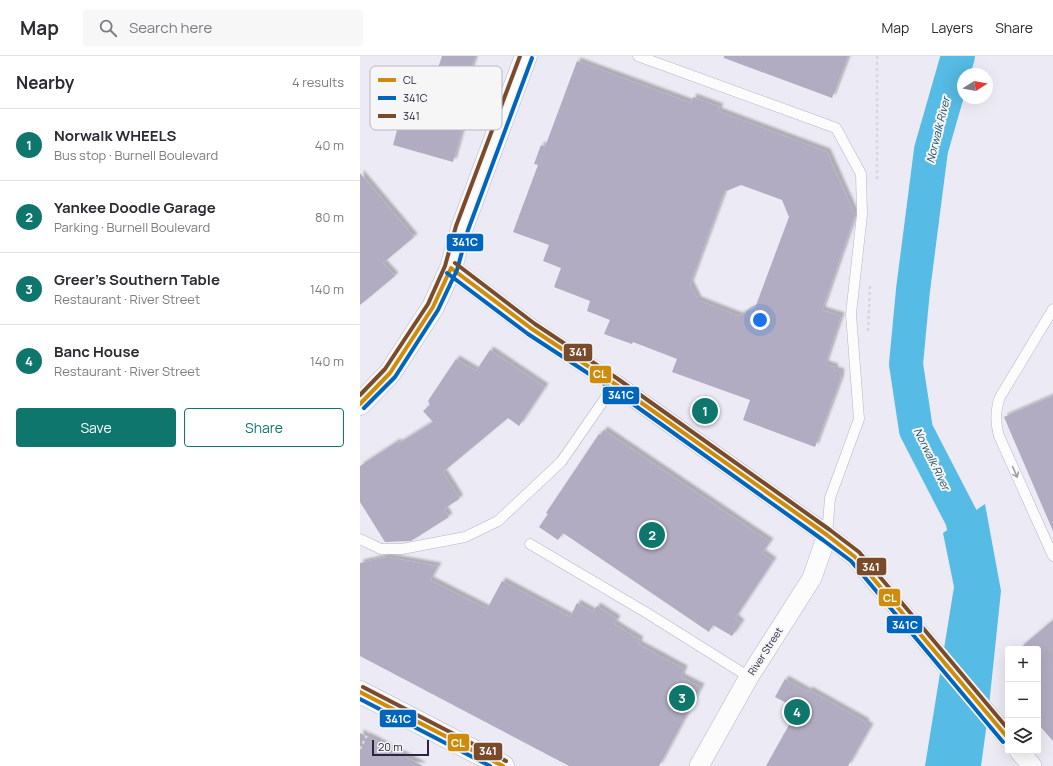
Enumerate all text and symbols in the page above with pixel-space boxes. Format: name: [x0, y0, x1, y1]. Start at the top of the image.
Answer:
search box: [83, 10, 363, 46]
text: Map: [20, 15, 59, 41]
icon: search: [97, 17, 119, 39]
text: Search here: [129, 17, 212, 38]
text: Map: [881, 18, 909, 37]
text: Layers: [931, 18, 973, 37]
text: Share: [995, 18, 1033, 37]
legend: [370, 66, 502, 130]
north arrow: [957, 68, 993, 104]
text: Nearby: [16, 71, 74, 94]
text: CL: [403, 72, 417, 87]
text: 4 results: [292, 73, 344, 91]
text: 341C: [403, 90, 428, 105]
water label: Norwalk River: [922, 93, 953, 165]
text: 341: [403, 108, 420, 123]
text: Norwalk WHEELS: [54, 125, 176, 146]
text: 1: [26, 136, 32, 154]
text: 40 m: [315, 136, 344, 154]
text: Bus stop · Burnell Boulevard: [54, 146, 218, 164]
text: Yankee Doodle Garage: [54, 197, 216, 218]
text: 2: [25, 208, 33, 226]
text: 80 m: [315, 208, 344, 226]
text: Parking · Burnell Boulevard: [54, 218, 210, 236]
line badge: 341C: [446, 233, 484, 252]
text: 341C: [452, 234, 478, 249]
text: Greer’s Southern Table: [54, 269, 220, 290]
text: 3: [25, 280, 33, 298]
text: 140 m: [310, 280, 344, 298]
text: Restaurant · River Street: [54, 290, 200, 308]
your location: [750, 310, 770, 330]
text: Banc House: [54, 341, 140, 362]
line badge: 341: [563, 343, 593, 362]
text: 341: [569, 344, 587, 359]
text: 4: [25, 352, 33, 370]
text: 140 m: [310, 352, 344, 370]
text: Restaurant · River Street: [54, 362, 200, 380]
line badge: CL: [589, 365, 612, 384]
text: CL: [593, 366, 607, 381]
line badge: 341C: [602, 386, 640, 405]
text: 341C: [608, 387, 634, 402]
pin: 1: [692, 396, 718, 426]
button: Save: [16, 408, 176, 447]
button: Share: [184, 408, 344, 447]
water label: Norwalk River: [911, 425, 955, 494]
one-way arrow: [1011, 466, 1019, 478]
pin: 2: [639, 520, 665, 550]
line badge: 341: [856, 557, 887, 576]
text: 341: [862, 559, 880, 574]
line badge: CL: [878, 588, 901, 607]
text: CL: [883, 590, 897, 605]
line badge: 341C: [886, 615, 923, 634]
text: 341C: [892, 617, 918, 632]
street label: River Street: [744, 624, 786, 678]
map controls: [1005, 646, 1041, 754]
button: +: [1005, 646, 1041, 682]
button: −: [1005, 682, 1041, 718]
pin: 3: [669, 683, 695, 713]
pin: 4: [784, 697, 810, 727]
line badge: 341C: [379, 709, 417, 728]
text: 341C: [385, 711, 411, 726]
button: layers: [1005, 718, 1041, 754]
line badge: CL: [447, 733, 470, 752]
text: CL: [451, 735, 465, 750]
scale bar: [372, 738, 429, 757]
text: 20 m: [378, 739, 403, 754]
line badge: 341: [473, 742, 503, 761]
text: 341: [479, 743, 497, 758]

